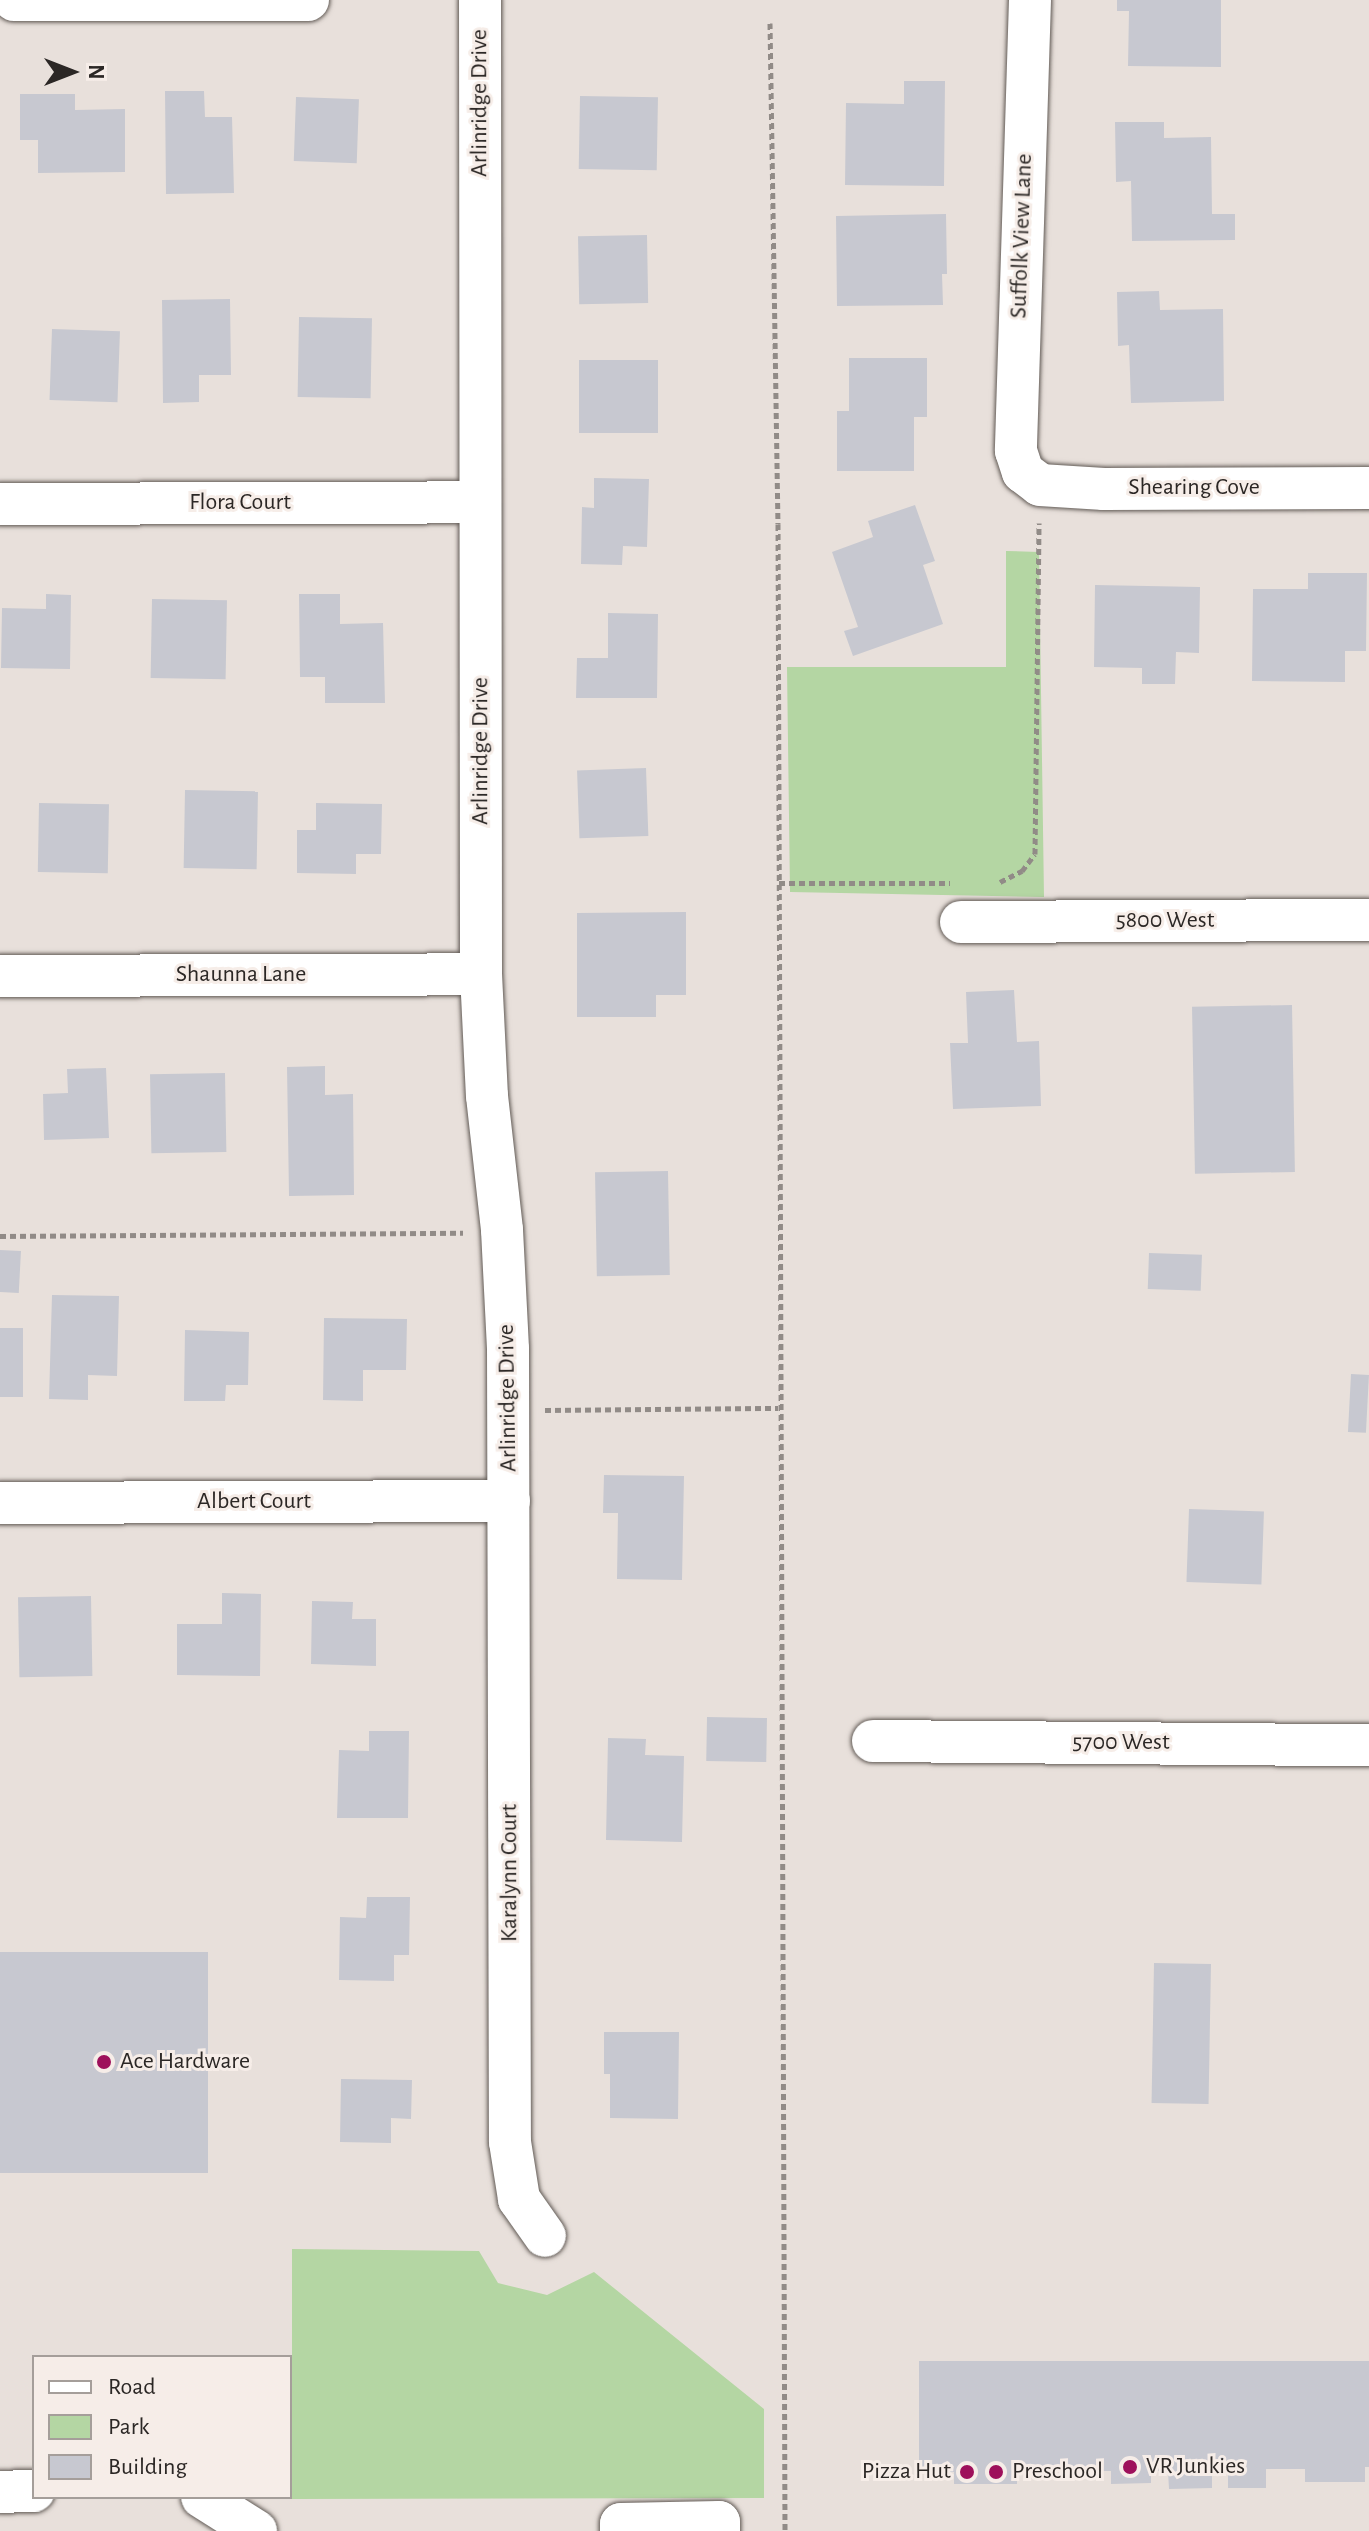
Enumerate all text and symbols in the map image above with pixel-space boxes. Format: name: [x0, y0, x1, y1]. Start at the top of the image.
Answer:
street label: Arlinridge Drive: [466, 29, 494, 177]
north arrow: [32, 32, 112, 112]
text: N: [85, 64, 107, 80]
street label: Suffolk View Lane: [1005, 153, 1039, 319]
street label: Shearing Cove: [1128, 474, 1260, 502]
street label: Flora Court: [189, 489, 291, 517]
street label: Arlinridge Drive: [467, 677, 495, 825]
street label: 5800 West: [1116, 907, 1214, 935]
street label: Shaunna Lane: [176, 961, 306, 989]
street label: Arlinridge Drive: [492, 1324, 524, 1472]
street label: Albert Court: [197, 1488, 311, 1516]
street label: 5700 West: [1072, 1729, 1170, 1757]
street label: Karalynn Court: [496, 1804, 524, 1942]
place label: Ace Hardware: [120, 2048, 250, 2076]
marker: Ace Hardware: [95, 2053, 113, 2071]
legend: [32, 2355, 292, 2499]
text: Road: [108, 2375, 156, 2399]
text: Park: [108, 2415, 149, 2439]
place label: VR Junkies: [1146, 2453, 1245, 2481]
text: Building: [108, 2455, 187, 2479]
place label: Pizza Hut: [862, 2458, 951, 2486]
place label: Preschool: [1012, 2458, 1103, 2486]
marker: VR Junkies: [1121, 2458, 1139, 2476]
marker: Pizza Hut: [958, 2463, 976, 2481]
marker: Preschool: [987, 2463, 1005, 2481]

